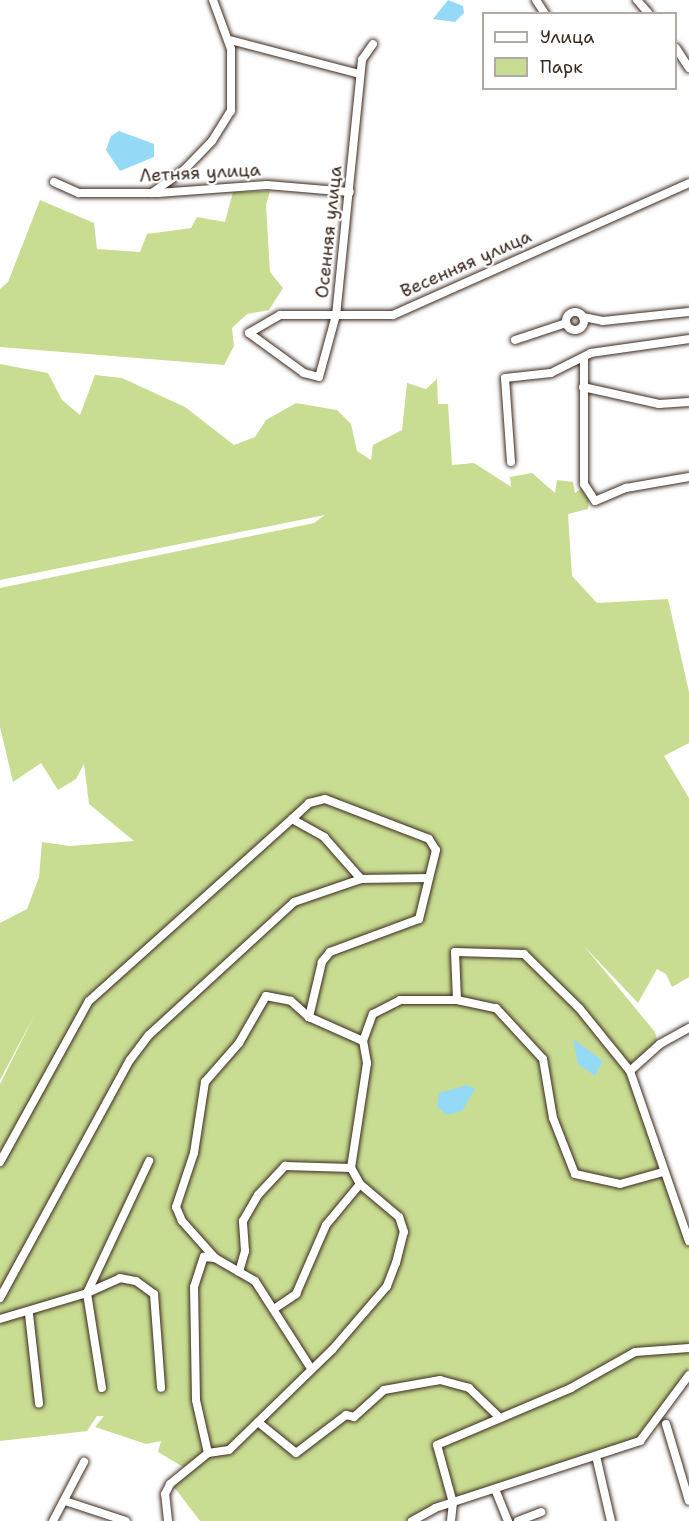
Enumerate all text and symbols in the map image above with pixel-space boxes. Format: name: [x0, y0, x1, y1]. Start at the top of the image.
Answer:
legend: [482, 12, 677, 90]
text: Улица: [540, 25, 594, 49]
text: Парк: [540, 55, 583, 79]
street label: Летняя улица: [139, 159, 261, 187]
street label: Осенняя улица: [311, 165, 347, 299]
street label: Весенняя улица: [397, 226, 535, 302]

